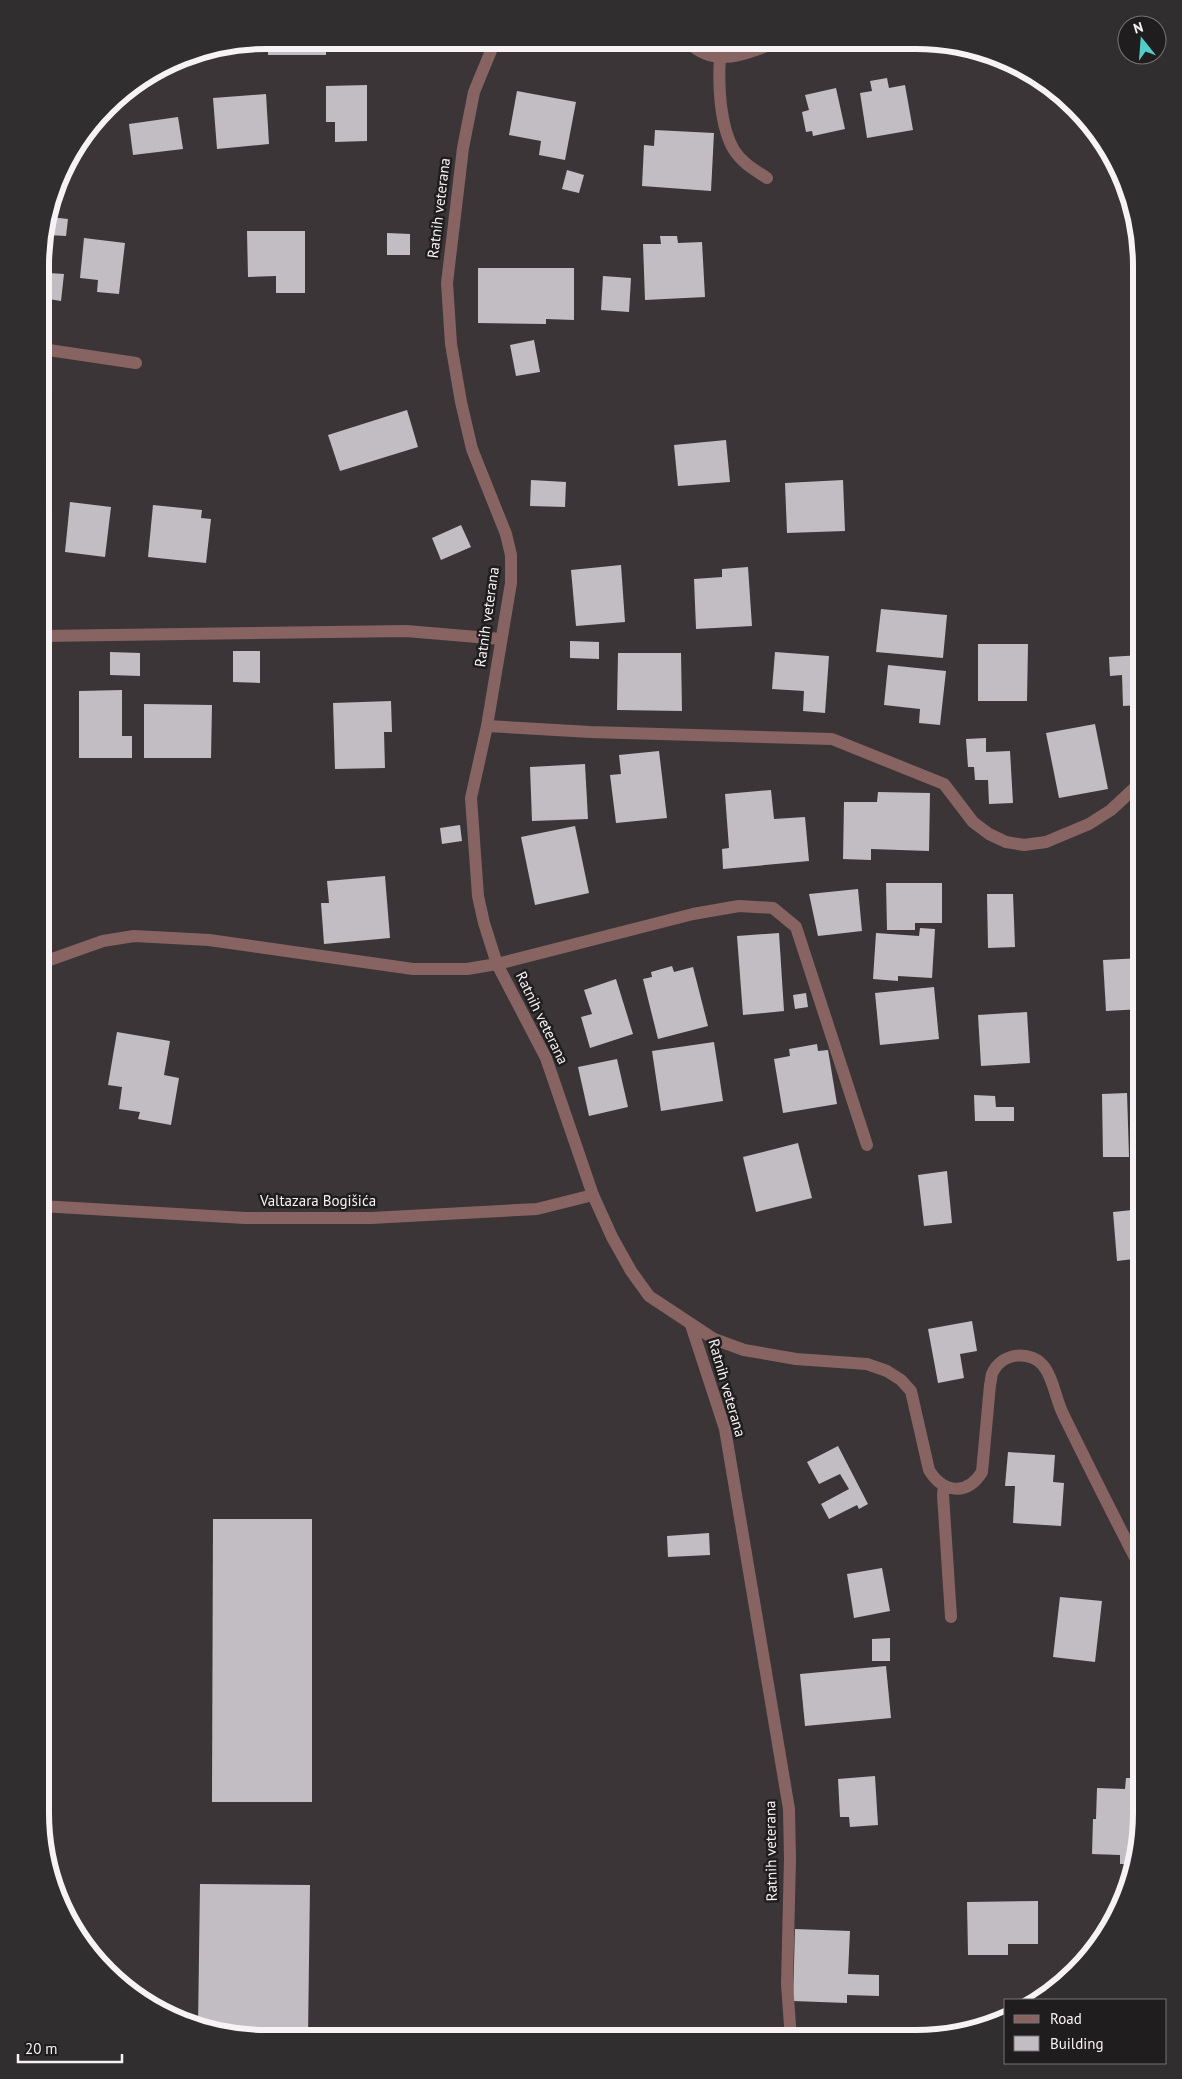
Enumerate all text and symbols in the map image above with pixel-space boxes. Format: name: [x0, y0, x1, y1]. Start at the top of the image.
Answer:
north arrow: [1117, 15, 1167, 65]
text: N: [1131, 18, 1145, 38]
street label: Ratnih veterana: [423, 157, 454, 259]
street label: Ratnih veterana: [470, 566, 503, 668]
street label: Ratnih veterana: [512, 968, 573, 1067]
street label: Valtazara Bogišića: [259, 1191, 376, 1210]
street label: Ratnih veterana: [704, 1337, 751, 1439]
street label: Ratnih veterana: [760, 1800, 781, 1902]
legend: [1004, 1999, 1167, 2064]
text: Road: [1050, 2009, 1082, 2028]
scale bar: [18, 2032, 121, 2064]
text: Building: [1050, 2034, 1104, 2053]
text: 20 m: [25, 2039, 58, 2058]

